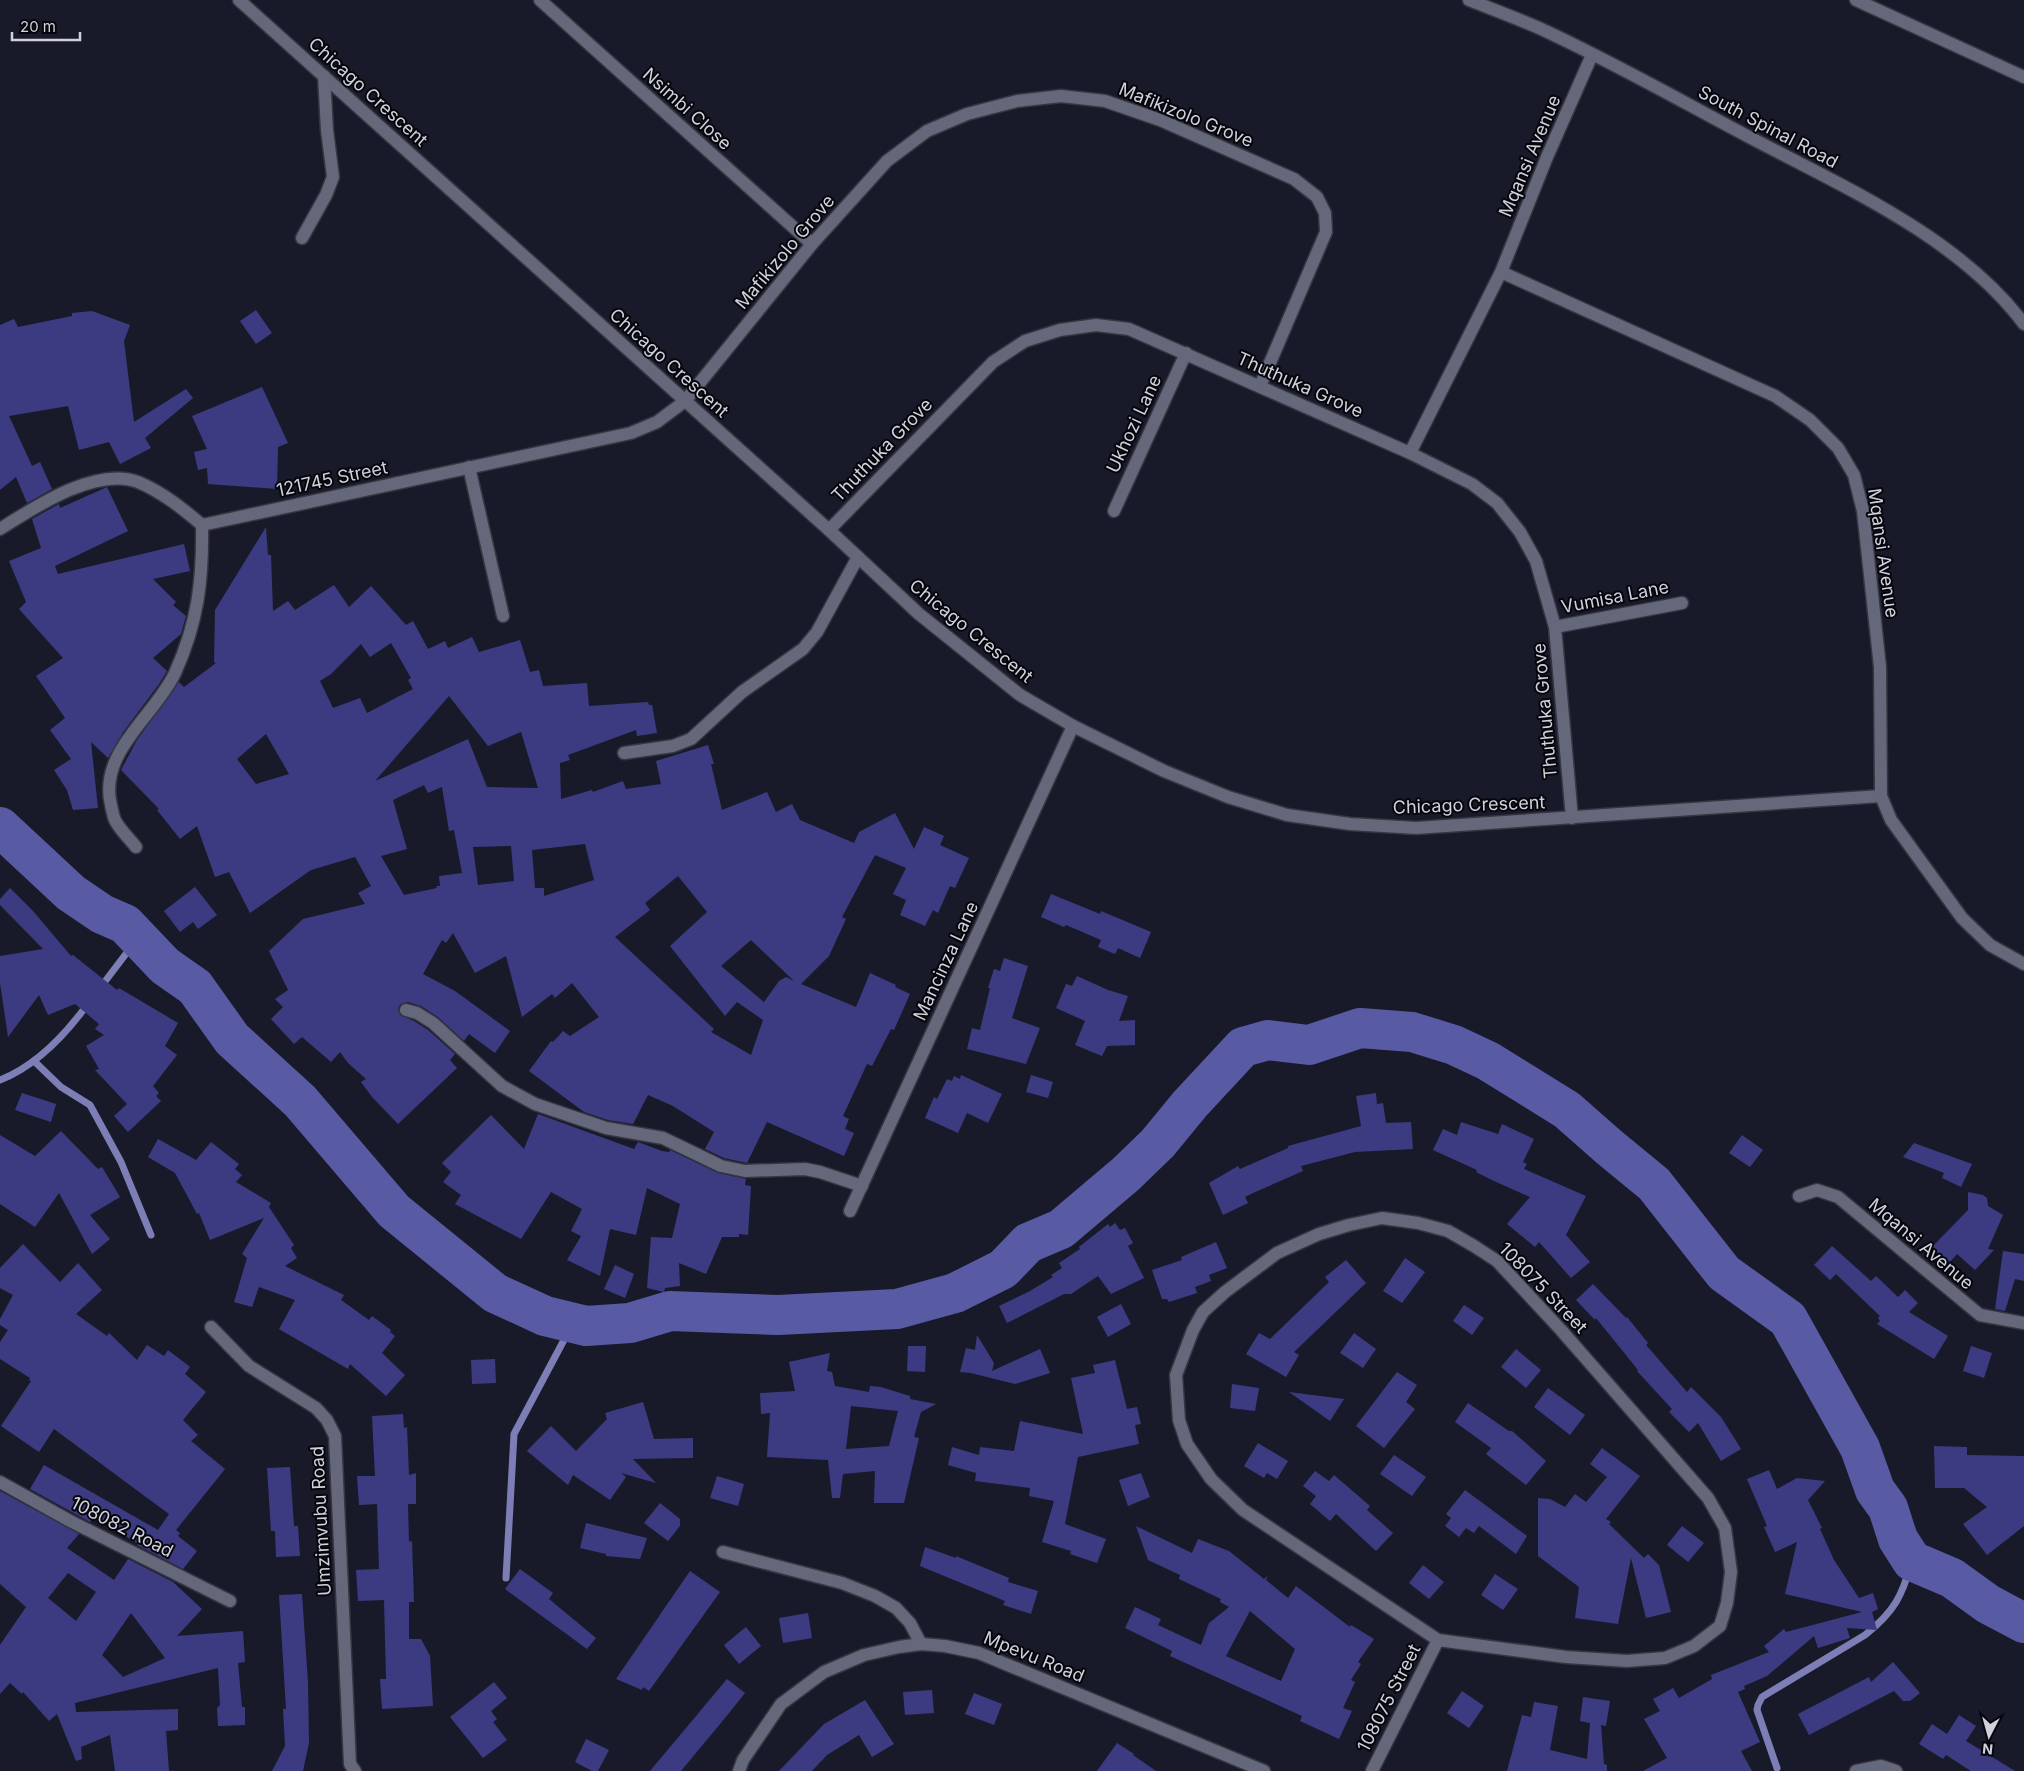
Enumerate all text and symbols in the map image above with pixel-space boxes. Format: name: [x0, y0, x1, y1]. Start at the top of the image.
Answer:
scale bar: [12, 10, 80, 42]
text: 20 m: [20, 17, 56, 36]
street label: Chicago Crescent: [305, 33, 432, 151]
street label: Nsimbi Close: [639, 63, 736, 154]
street label: Mafikizolo Grove: [1116, 78, 1256, 151]
street label: South Spinal Road: [1695, 81, 1842, 172]
street label: Mqansi Avenue: [1494, 92, 1565, 220]
street label: Mafikizolo Grove: [731, 190, 839, 313]
street label: Chicago Crescent: [606, 304, 733, 422]
street label: Thuthuka Grove: [1234, 347, 1366, 422]
street label: Ukhozi Lane: [1102, 372, 1165, 476]
street label: Thuthuka Grove: [827, 394, 936, 506]
street label: 121745 Street: [274, 456, 390, 501]
street label: Mqansi Avenue: [1864, 487, 1903, 619]
street label: Chicago Crescent: [905, 574, 1037, 687]
street label: Vumisa Lane: [1559, 576, 1671, 617]
street label: Thuthuka Grove: [1528, 643, 1561, 780]
street label: Chicago Crescent: [1392, 791, 1546, 818]
street label: Mancinza Lane: [909, 898, 982, 1024]
street label: Mqansi Avenue: [1865, 1194, 1978, 1294]
street label: 108075 Street: [1495, 1238, 1592, 1337]
street label: Umzimvubu Road: [306, 1446, 335, 1596]
street label: 108082 Road: [68, 1492, 177, 1561]
street label: Mpevu Road: [981, 1627, 1088, 1686]
street label: 108075 Street: [1352, 1641, 1425, 1755]
north arrow: [1964, 1711, 2014, 1761]
text: N: [1981, 1740, 1994, 1758]

